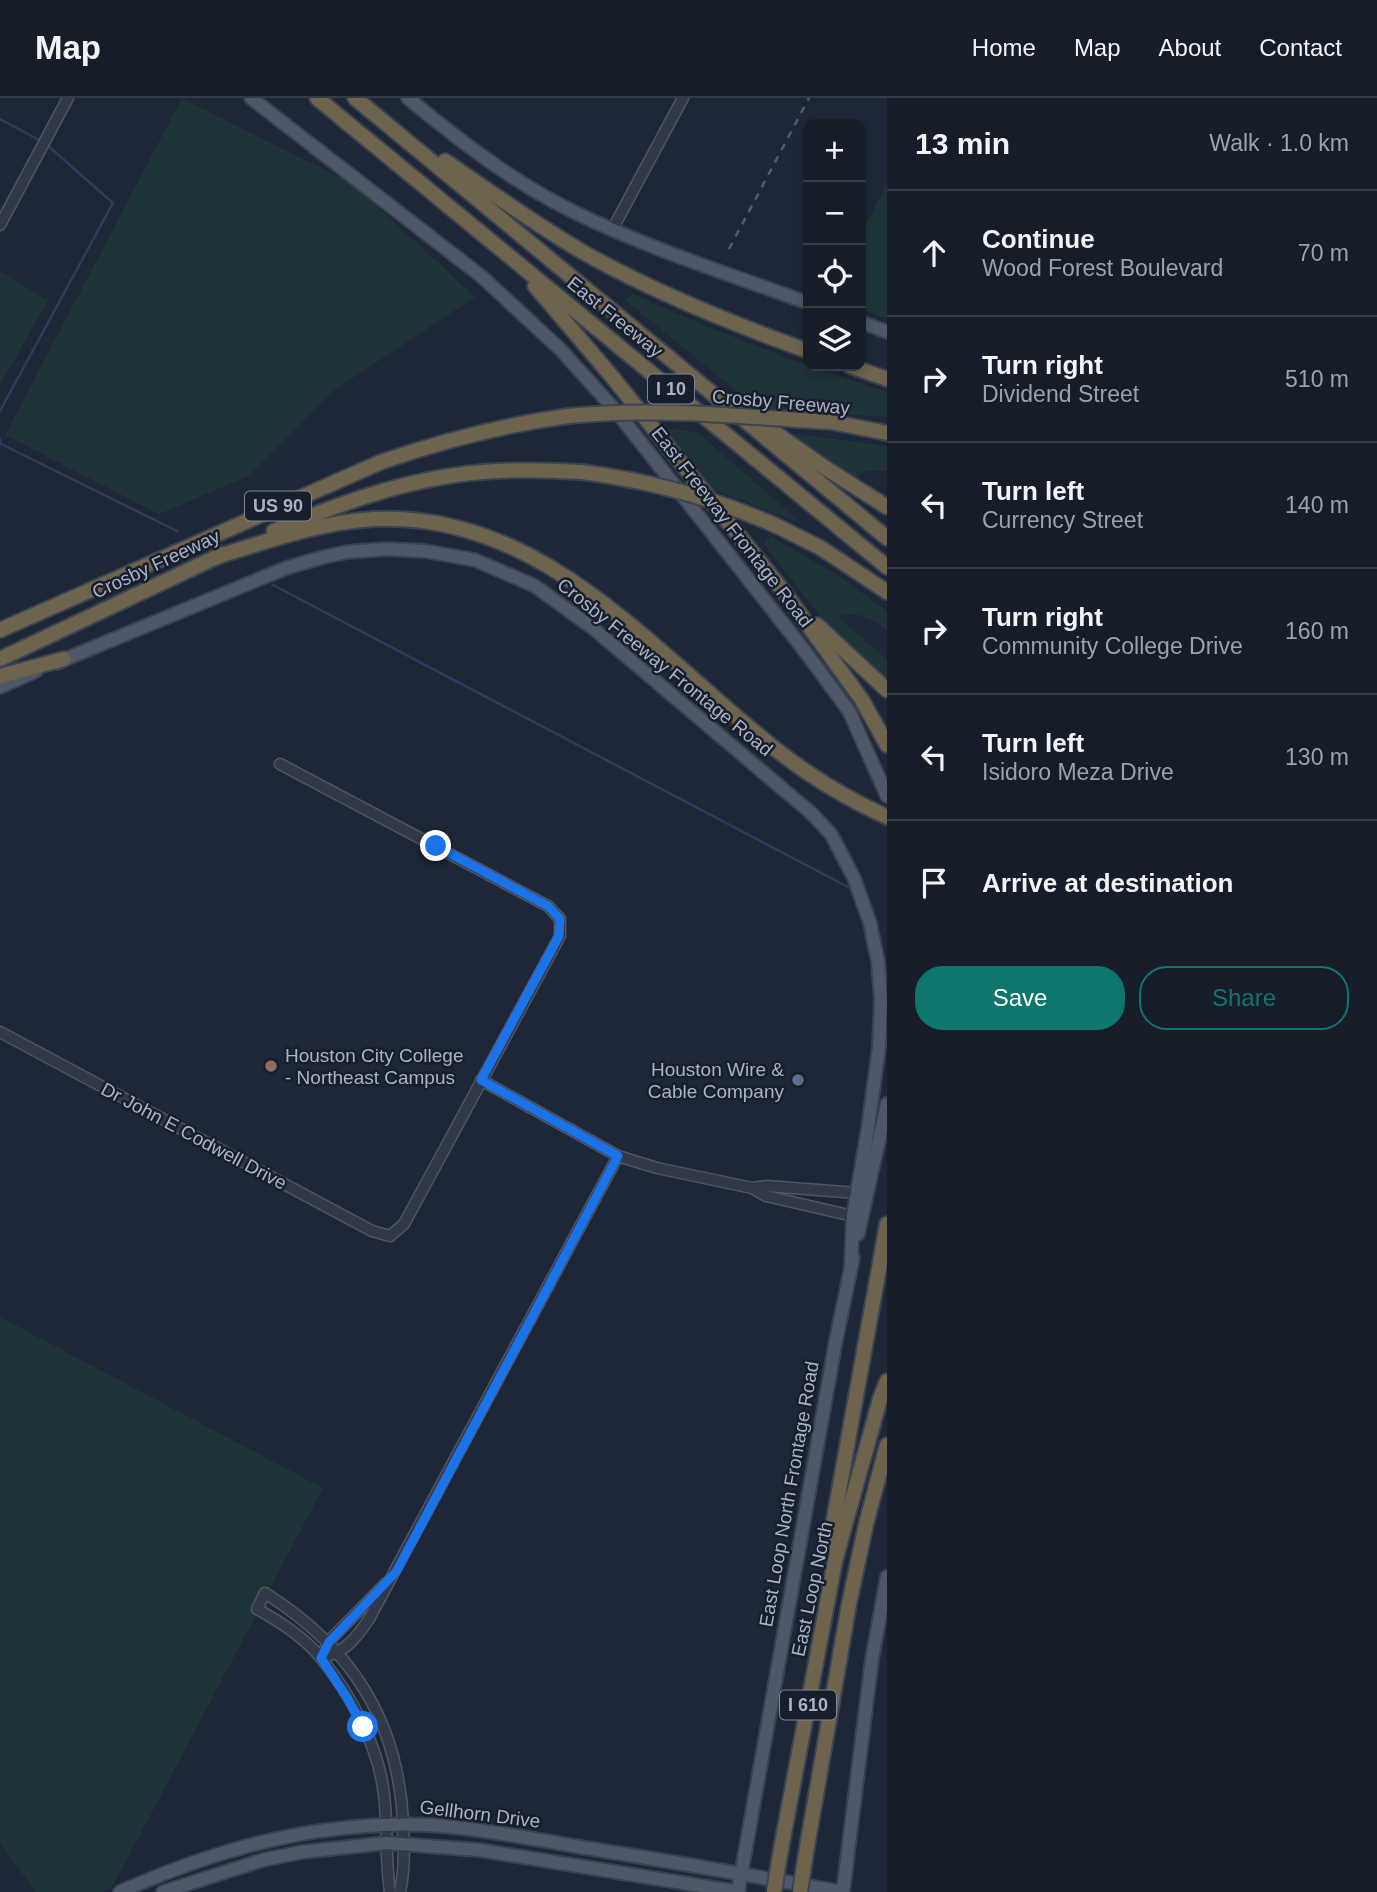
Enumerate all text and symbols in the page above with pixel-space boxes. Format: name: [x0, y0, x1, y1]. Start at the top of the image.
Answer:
text: Map: [35, 29, 101, 66]
text: Home: [972, 34, 1036, 61]
text: Map: [1074, 34, 1121, 61]
text: About: [1159, 34, 1221, 61]
text: Contact: [1259, 34, 1342, 61]
map controls: [803, 119, 866, 371]
button: +: [803, 119, 866, 182]
text: 13 min: [915, 127, 1010, 160]
text: Walk · 1.0 km: [1209, 130, 1349, 156]
button: −: [803, 182, 866, 245]
text: Continue: [982, 224, 1095, 254]
icon: ahead: [915, 234, 953, 272]
text: 70 m: [1298, 240, 1349, 266]
button: locate: [803, 245, 866, 308]
text: Wood Forest Boulevard: [982, 255, 1223, 281]
street label: East Freeway: [563, 272, 667, 362]
button: layers: [803, 308, 866, 371]
text: Turn right: [982, 350, 1103, 380]
icon: right: [915, 360, 953, 398]
text: 510 m: [1285, 366, 1349, 392]
road number: I 10: [648, 374, 694, 404]
text: Dividend Street: [982, 381, 1139, 407]
street label: Crosby Freeway: [711, 386, 851, 419]
street label: East Freeway Frontage Road: [647, 423, 817, 631]
text: Turn left: [982, 476, 1084, 506]
icon: left: [915, 486, 953, 524]
road number: US 90: [245, 492, 311, 520]
text: 140 m: [1285, 492, 1349, 518]
text: Currency Street: [982, 507, 1143, 533]
street label: Crosby Freeway: [89, 525, 224, 603]
street label: Crosby Freeway Frontage Road: [553, 574, 777, 760]
text: Turn right: [982, 602, 1103, 632]
icon: right: [915, 612, 953, 650]
text: 160 m: [1285, 618, 1349, 644]
text: Community College Drive: [982, 633, 1243, 659]
text: Turn left: [982, 728, 1084, 758]
icon: left: [915, 738, 953, 776]
text: 130 m: [1285, 744, 1349, 770]
text: Isidoro Meza Drive: [982, 759, 1174, 785]
route end: [420, 830, 451, 861]
icon: arrive: [915, 864, 953, 902]
text: Arrive at destination: [982, 868, 1233, 898]
button: Save: [915, 966, 1125, 1030]
button: Share: [1139, 966, 1349, 1030]
place label: Houston City College - Northeast Campus: [285, 1045, 463, 1088]
marker: Houston City College - Northeast Campus: [263, 1058, 279, 1074]
place label: Houston Wire & Cable Company: [648, 1059, 784, 1102]
marker: Houston Wire & Cable Company: [790, 1072, 806, 1088]
street label: Dr John E Codwell Drive: [98, 1078, 290, 1194]
street label: East Loop North Frontage Road: [754, 1359, 824, 1629]
street label: East Loop North: [787, 1519, 837, 1659]
road number: I 610: [780, 1690, 836, 1720]
route start: [347, 1711, 378, 1742]
street label: Gellhorn Drive: [418, 1796, 542, 1832]

